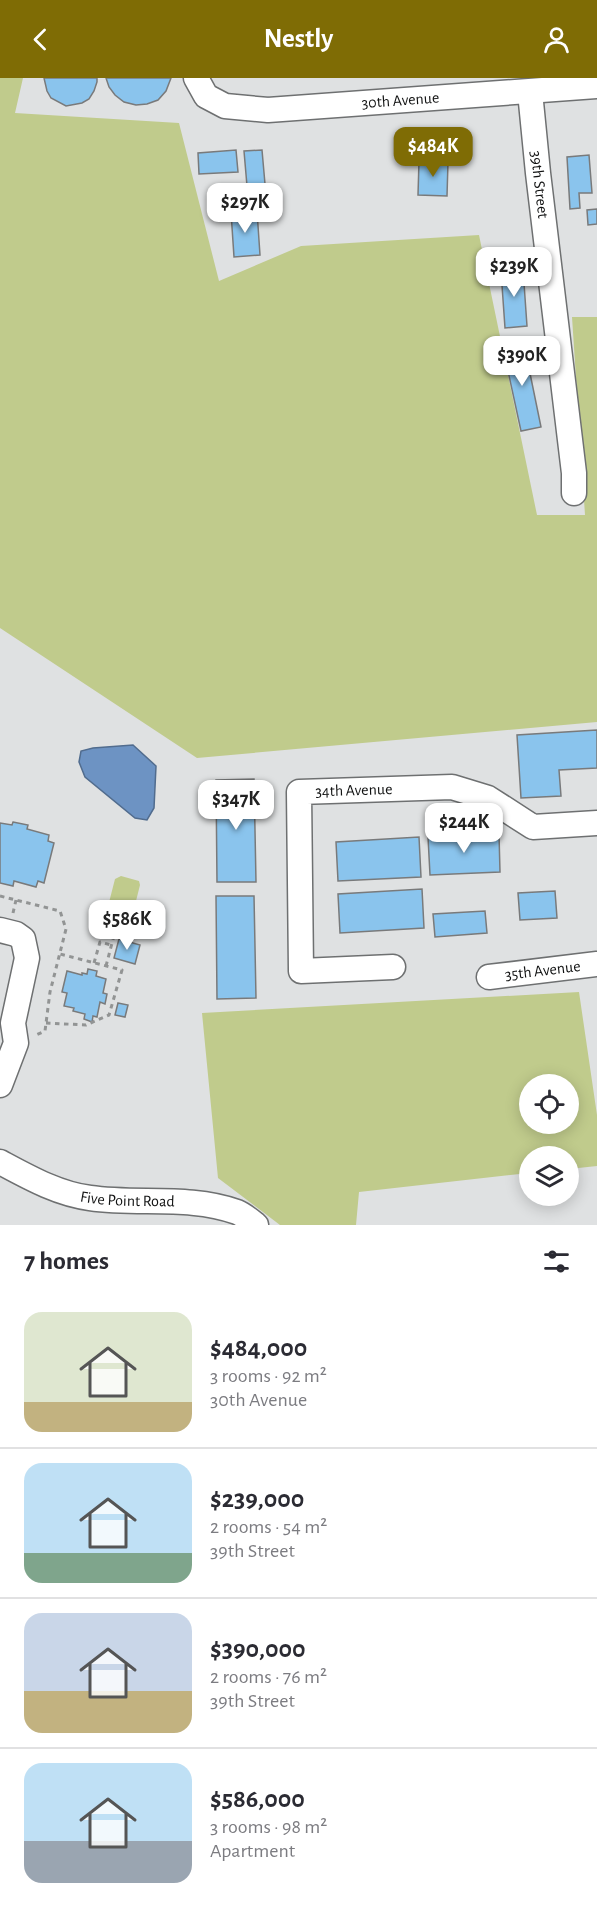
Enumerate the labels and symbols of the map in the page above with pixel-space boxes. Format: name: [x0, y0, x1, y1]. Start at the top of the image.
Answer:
street label: 30th Avenue: [361, 90, 440, 111]
pin: $484K: [391, 127, 475, 178]
street label: 39th Street: [528, 150, 551, 219]
pin: $297K: [203, 183, 287, 234]
pin: $239K: [472, 247, 556, 298]
pin: $390K: [480, 336, 564, 387]
pin: $347K: [194, 780, 278, 831]
street label: 34th Avenue: [315, 781, 393, 799]
pin: $244K: [422, 803, 506, 854]
pin: $586K: [85, 900, 169, 951]
street label: 35th Avenue: [504, 958, 581, 983]
street label: Five Point Road: [79, 1189, 175, 1210]

